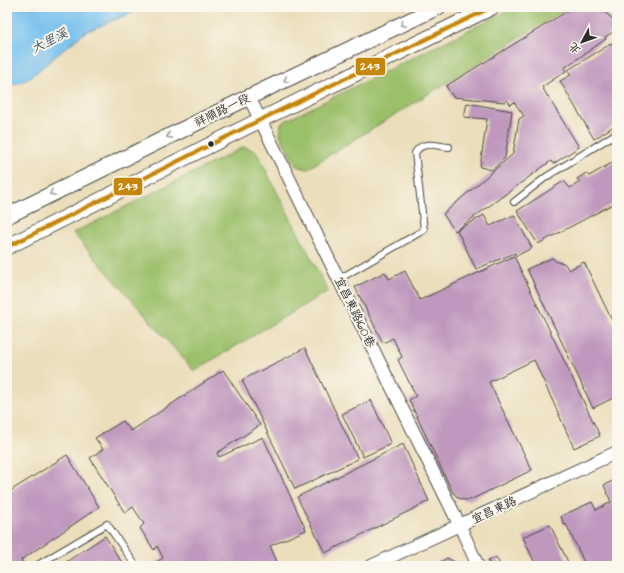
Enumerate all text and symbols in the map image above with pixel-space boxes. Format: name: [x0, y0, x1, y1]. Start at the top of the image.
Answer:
one-way arrow: [400, 19, 407, 27]
north arrow: [562, 22, 602, 62]
water label: 大里溪: [28, 24, 72, 58]
text: 北: [566, 39, 584, 57]
line badge: 243: [355, 57, 386, 76]
text: 243: [359, 59, 380, 74]
one-way arrow: [282, 75, 290, 83]
street label: 祥順路一段: [192, 90, 253, 131]
one-way arrow: [165, 131, 173, 139]
unlabelled marker: [206, 139, 216, 149]
line badge: 243: [113, 177, 143, 196]
text: 243: [117, 179, 138, 194]
one-way arrow: [48, 189, 56, 196]
street label: 宜昌東路160巷: [330, 274, 379, 350]
street label: 宜昌東路: [469, 493, 520, 528]

